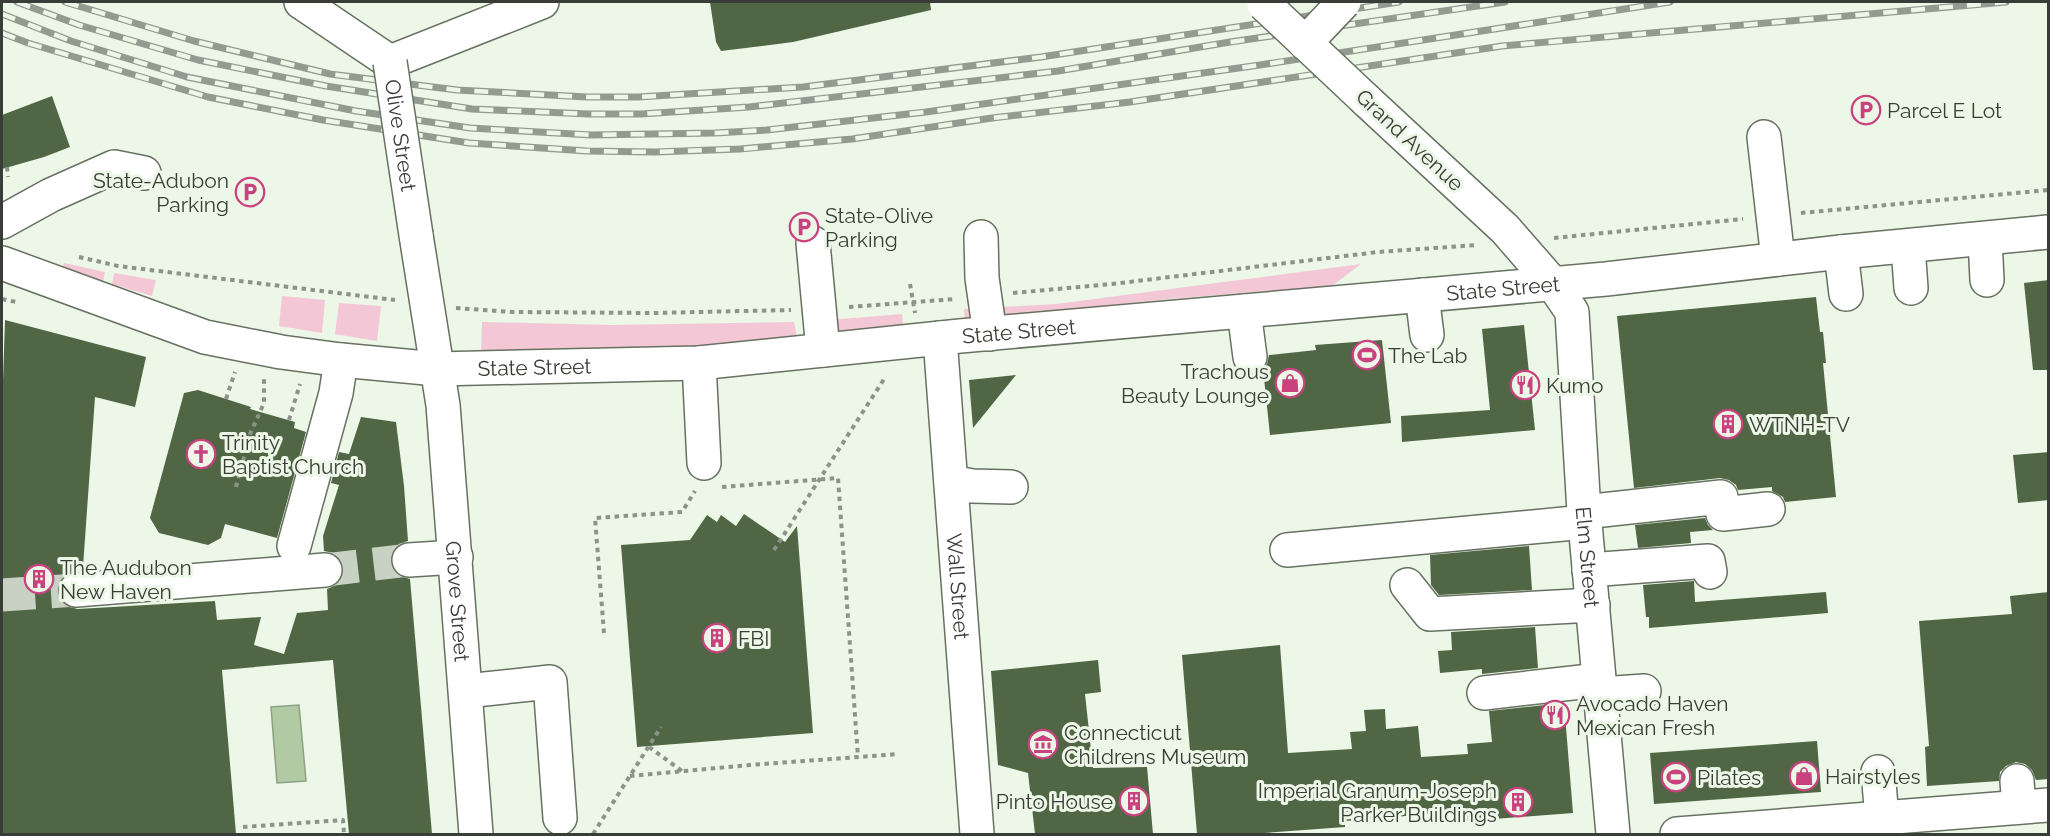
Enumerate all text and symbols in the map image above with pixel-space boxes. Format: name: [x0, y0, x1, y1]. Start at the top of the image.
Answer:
street label: Olive Street: [380, 78, 422, 193]
street label: Grand Avenue: [1351, 84, 1469, 196]
parking icon: Parcel E Lot: [1850, 94, 1882, 126]
place label: Parcel E Lot: [1887, 98, 2002, 123]
place label: State-Adubon Parking: [93, 168, 229, 217]
parking icon: State-Adubon Parking: [234, 176, 266, 208]
place label: State-Olive Parking: [825, 203, 933, 252]
parking icon: State-Olive Parking: [788, 211, 820, 243]
street label: State Street: [1445, 271, 1561, 306]
street label: State Street: [961, 313, 1077, 348]
sports icon: The Lab: [1351, 339, 1383, 371]
place label: The Lab: [1388, 343, 1467, 368]
street label: State Street: [477, 353, 592, 381]
place label: Trachous Beauty Lounge: [1121, 359, 1269, 408]
shop icon: Trachous Beauty Lounge: [1274, 367, 1306, 399]
restaurant icon: Kumo: [1509, 369, 1541, 401]
place label: Kumo: [1546, 373, 1603, 398]
building icon: WTNH-TV: [1712, 408, 1744, 440]
place label: WTNH-TV: [1749, 412, 1850, 437]
place label: Trinity Baptist Church: [222, 430, 364, 479]
church icon: Trinity Baptist Church: [185, 438, 217, 470]
street label: Elm Street: [1571, 505, 1605, 609]
street label: Wall Street: [942, 532, 975, 640]
street label: Grove Street: [441, 540, 475, 663]
place label: The Audubon New Haven: [60, 555, 192, 604]
building icon: The Audubon New Haven: [23, 563, 55, 595]
building icon: FBI: [701, 622, 733, 654]
place label: FBI: [738, 626, 770, 651]
place label: Avocado Haven Mexican Fresh: [1576, 691, 1729, 740]
restaurant icon: Avocado Haven Mexican Fresh: [1539, 699, 1571, 731]
place label: Connecticut Childrens Museum: [1064, 720, 1246, 769]
museum icon: Connecticut Childrens Museum: [1027, 728, 1059, 760]
shop icon: Hairstyles: [1788, 760, 1820, 792]
sports icon: Pilates: [1660, 761, 1692, 793]
place label: Hairstyles: [1825, 764, 1921, 789]
place label: Pilates: [1697, 765, 1761, 790]
place label: Imperial Granum-Joseph Parker Buildings: [1258, 778, 1497, 827]
building icon: Pinto House: [1118, 785, 1150, 817]
building icon: Imperial Granum-Joseph Parker Buildings: [1502, 786, 1534, 818]
place label: Pinto House: [996, 789, 1113, 814]

